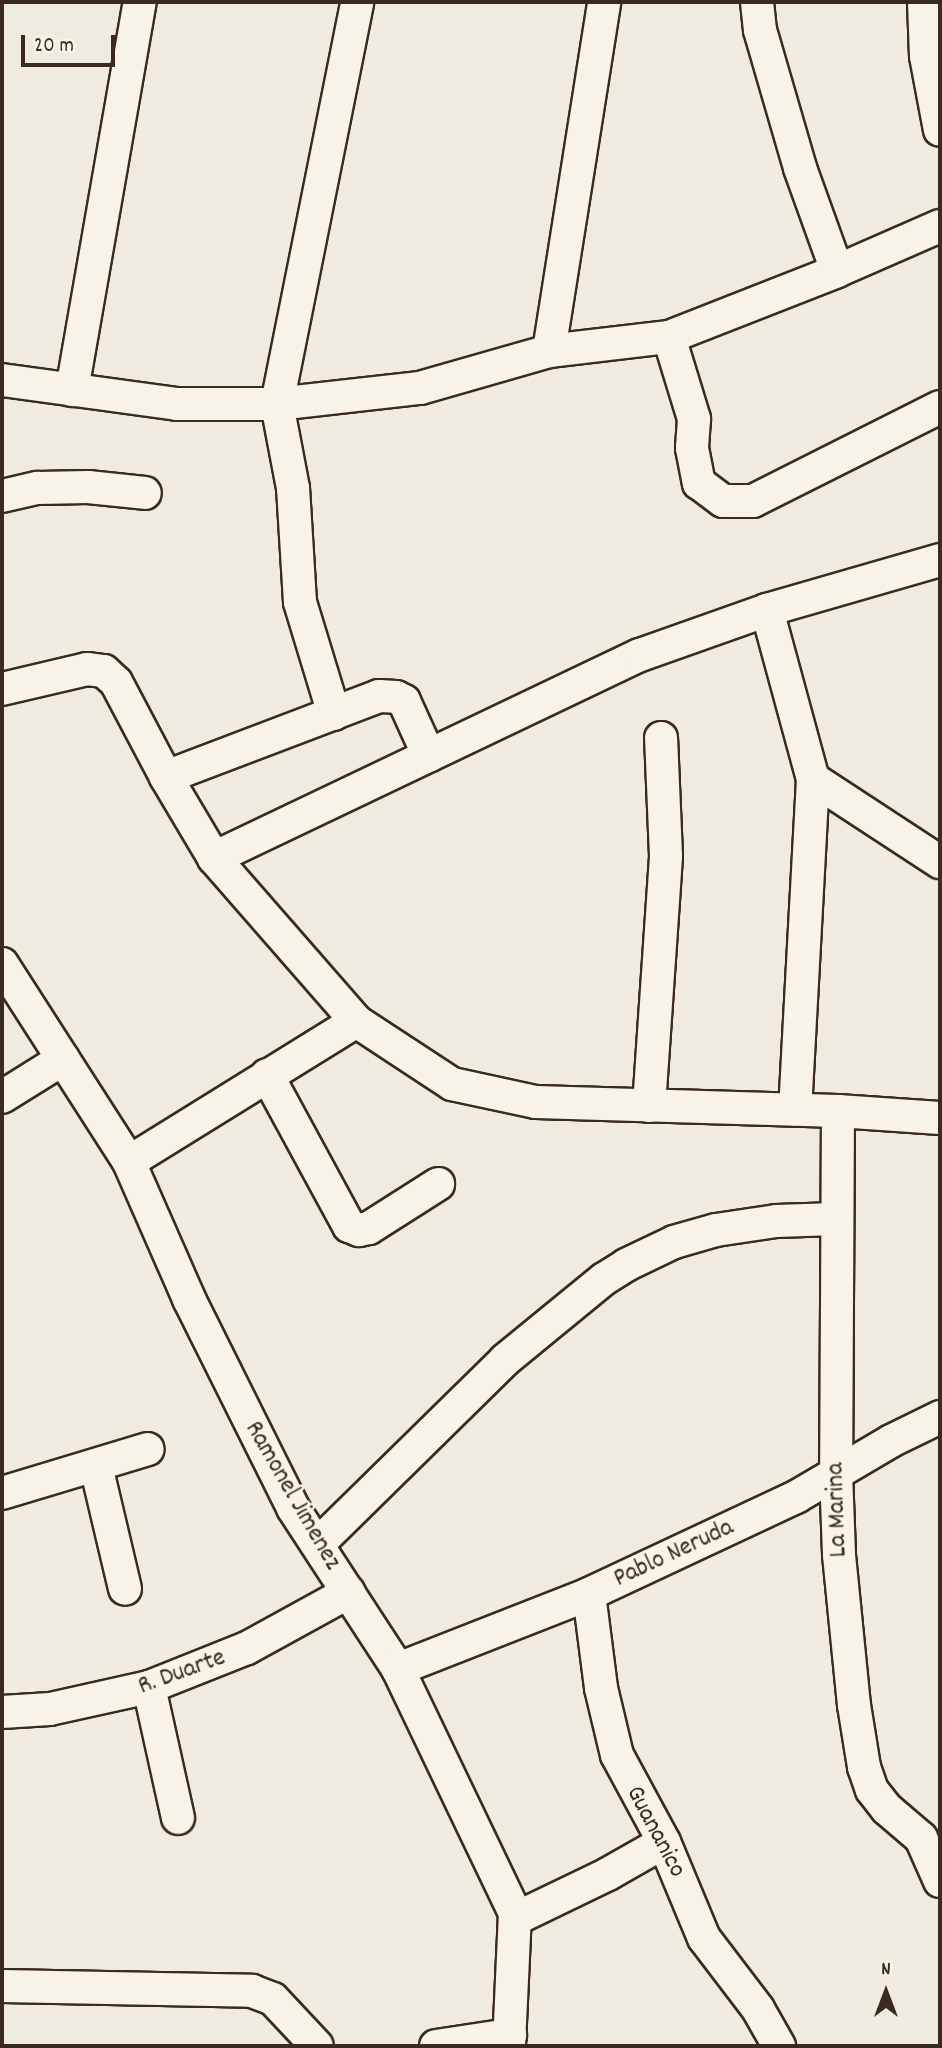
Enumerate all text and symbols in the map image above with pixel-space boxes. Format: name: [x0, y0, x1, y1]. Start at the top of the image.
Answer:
scale bar: [24, 21, 119, 65]
text: 20 m: [34, 32, 74, 62]
street label: Ramonel Jimenez: [237, 1416, 347, 1576]
street label: La Marina: [821, 1462, 855, 1558]
street label: Pablo Neruda: [609, 1513, 739, 1595]
street label: R. Duarte: [134, 1643, 230, 1703]
street label: Guananico: [618, 1781, 692, 1883]
north arrow: [851, 1957, 921, 2027]
text: N: [881, 1957, 891, 1984]

